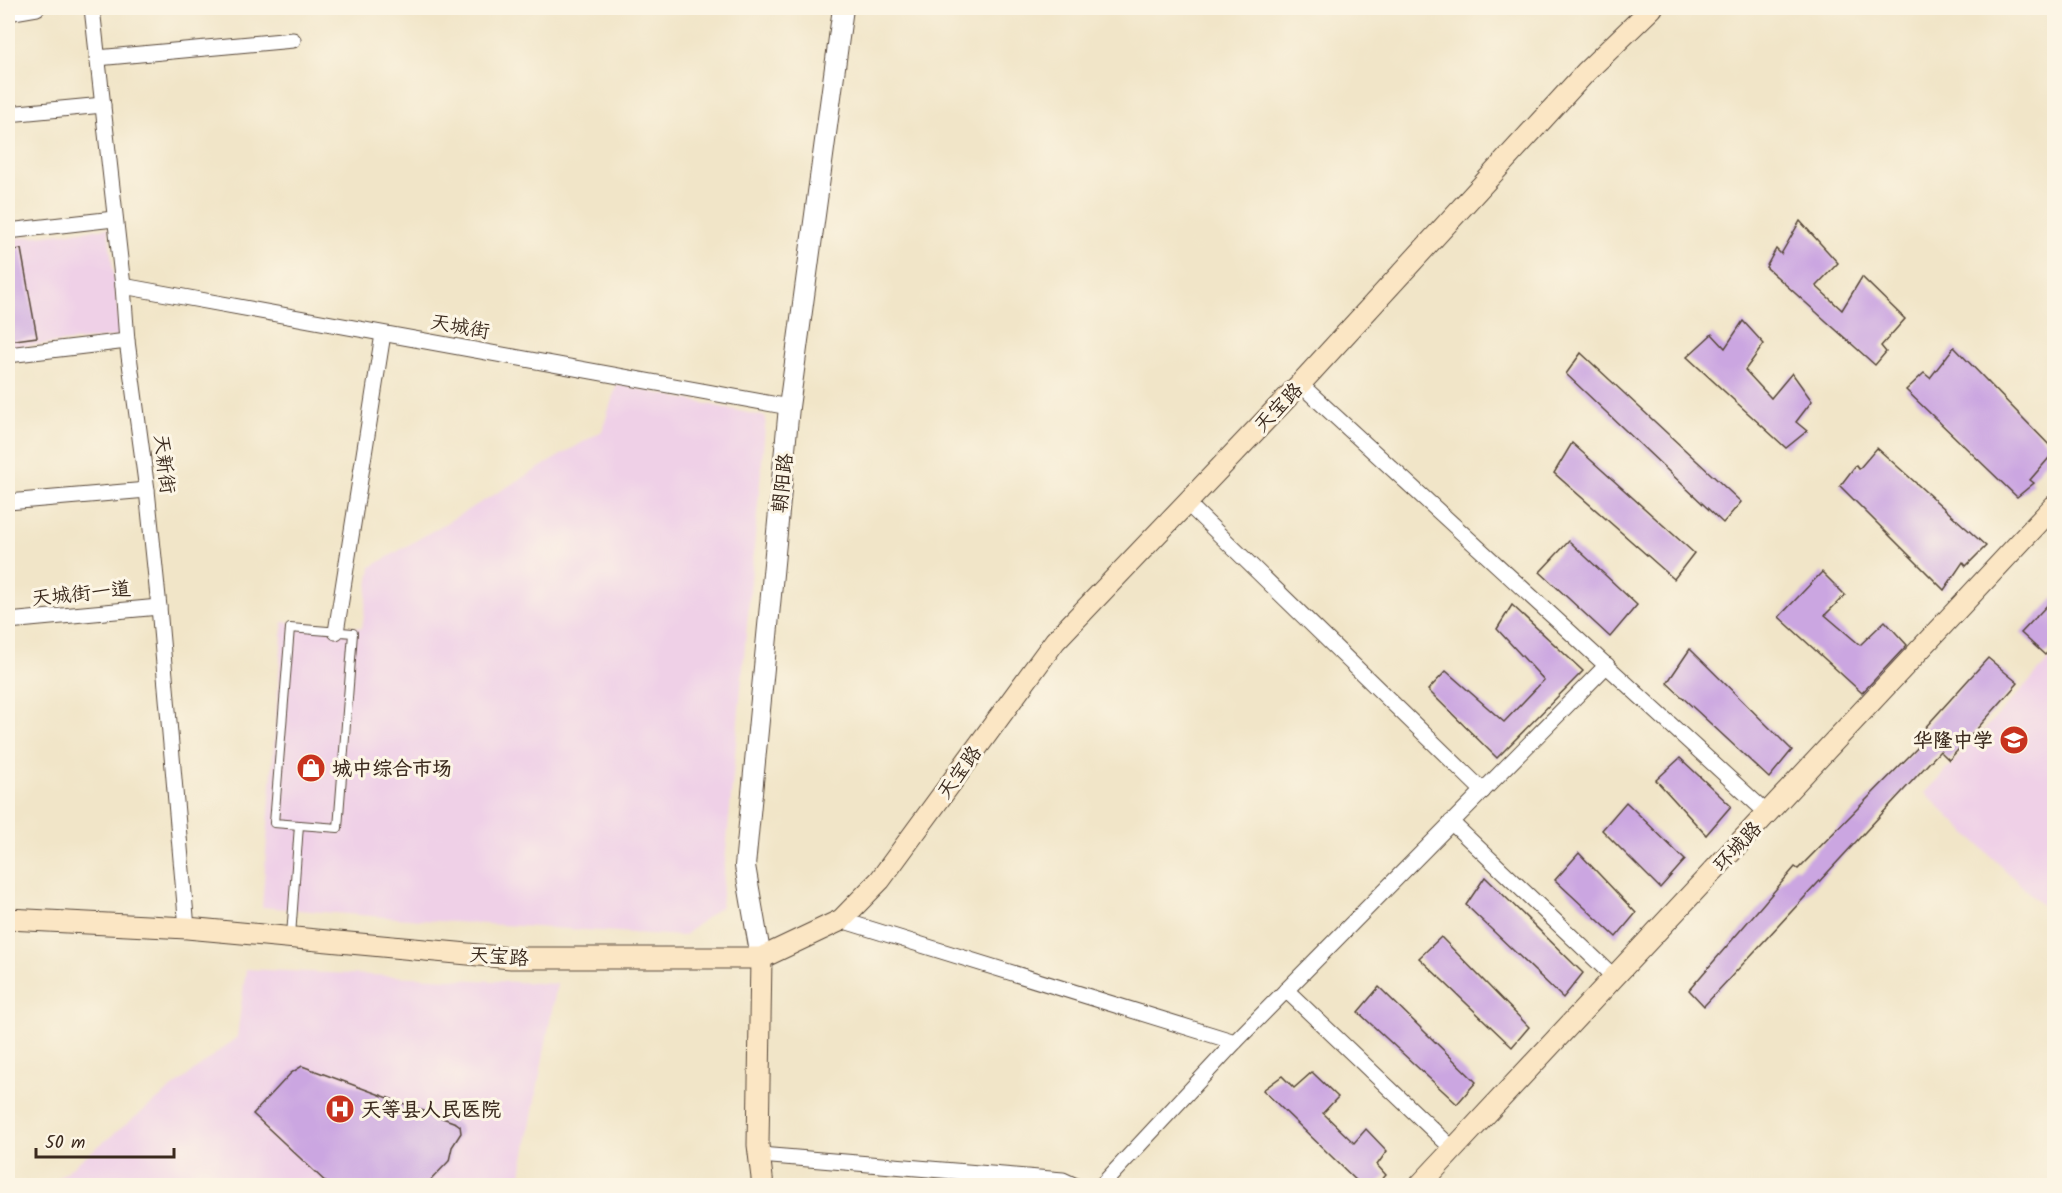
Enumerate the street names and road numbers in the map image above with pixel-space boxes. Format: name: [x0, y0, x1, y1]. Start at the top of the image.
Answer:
street label: 天城街: [427, 307, 492, 349]
street label: 天宝路: [1247, 375, 1312, 441]
street label: 天新街: [143, 433, 183, 496]
street label: 朝阳路: [765, 451, 803, 515]
street label: 天城街一道: [30, 574, 133, 616]
street label: 天宝路: [930, 739, 992, 807]
street label: 环城路: [1706, 814, 1771, 880]
street label: 天宝路: [468, 940, 531, 976]

